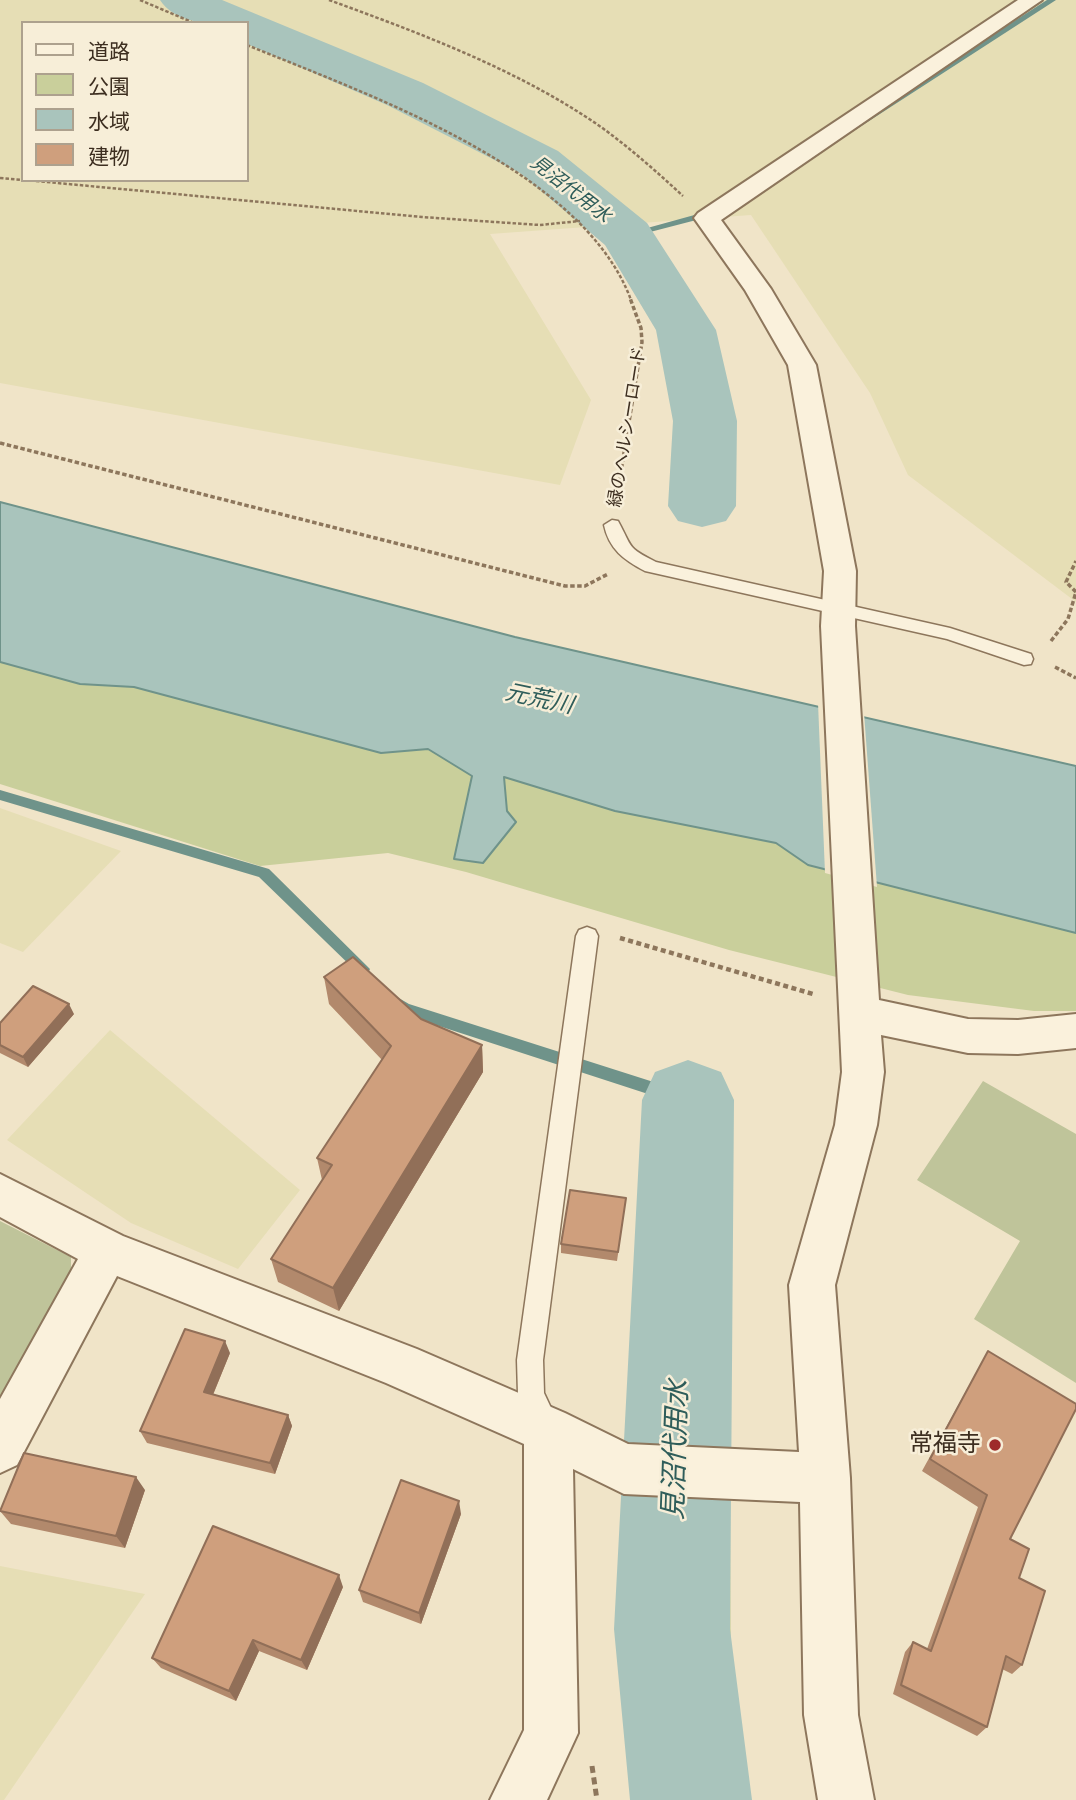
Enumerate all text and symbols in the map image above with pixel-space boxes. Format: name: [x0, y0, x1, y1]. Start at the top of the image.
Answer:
legend: [21, 21, 248, 182]
text: 道路: [88, 40, 130, 64]
text: 公園: [88, 75, 130, 99]
text: 水域: [88, 110, 130, 134]
text: 建物: [88, 145, 130, 169]
water label: 見沼代用水: [526, 152, 614, 228]
street label: 緑のヘルシーロード: [605, 345, 651, 509]
water label: 元荒川: [502, 679, 576, 721]
water label: 見沼代用水: [658, 1379, 696, 1521]
place label: 常福寺: [909, 1431, 981, 1459]
marker: 常福寺: [987, 1437, 1003, 1453]

